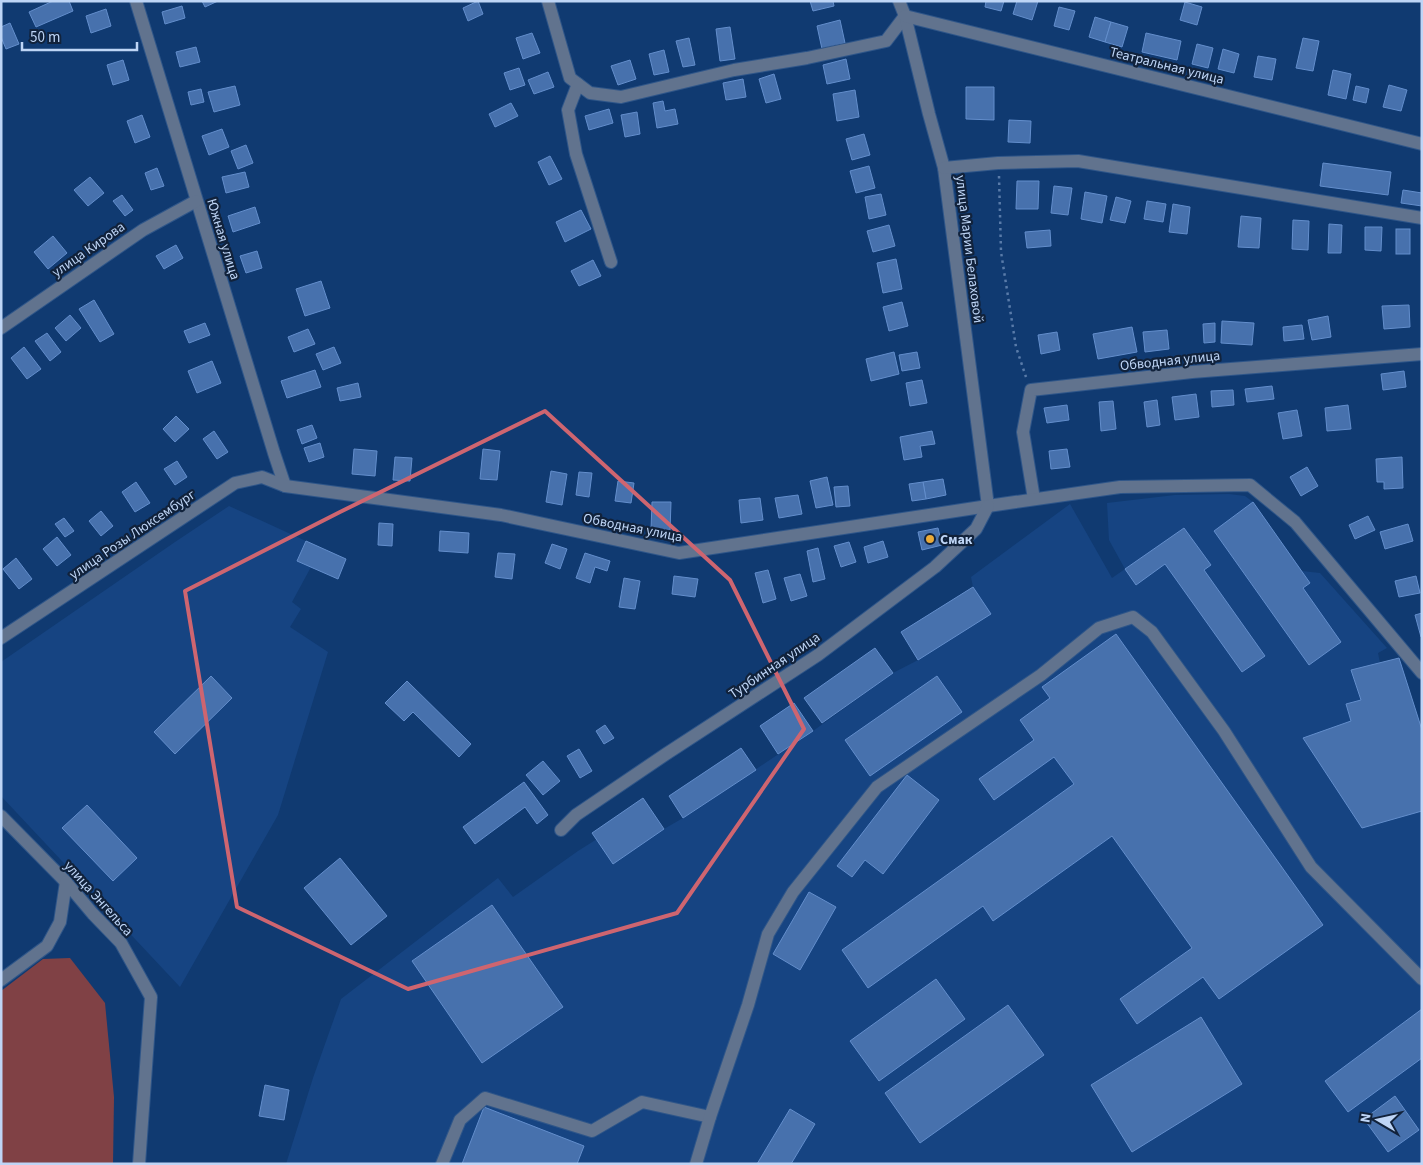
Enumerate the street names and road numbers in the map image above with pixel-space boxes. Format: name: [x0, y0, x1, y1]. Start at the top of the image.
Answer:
street label: Театральная улица: [1107, 42, 1226, 90]
street label: улица Марии Белаховой: [950, 174, 988, 324]
street label: Южная улица: [201, 196, 245, 282]
street label: улица Кирова: [48, 217, 129, 282]
street label: Обводная улица: [1119, 346, 1221, 376]
street label: улица Розы Люксембург: [65, 485, 200, 585]
street label: Обводная улица: [581, 509, 684, 547]
street label: Турбинная улица: [725, 628, 824, 704]
street label: улица Энгельса: [59, 857, 137, 941]

